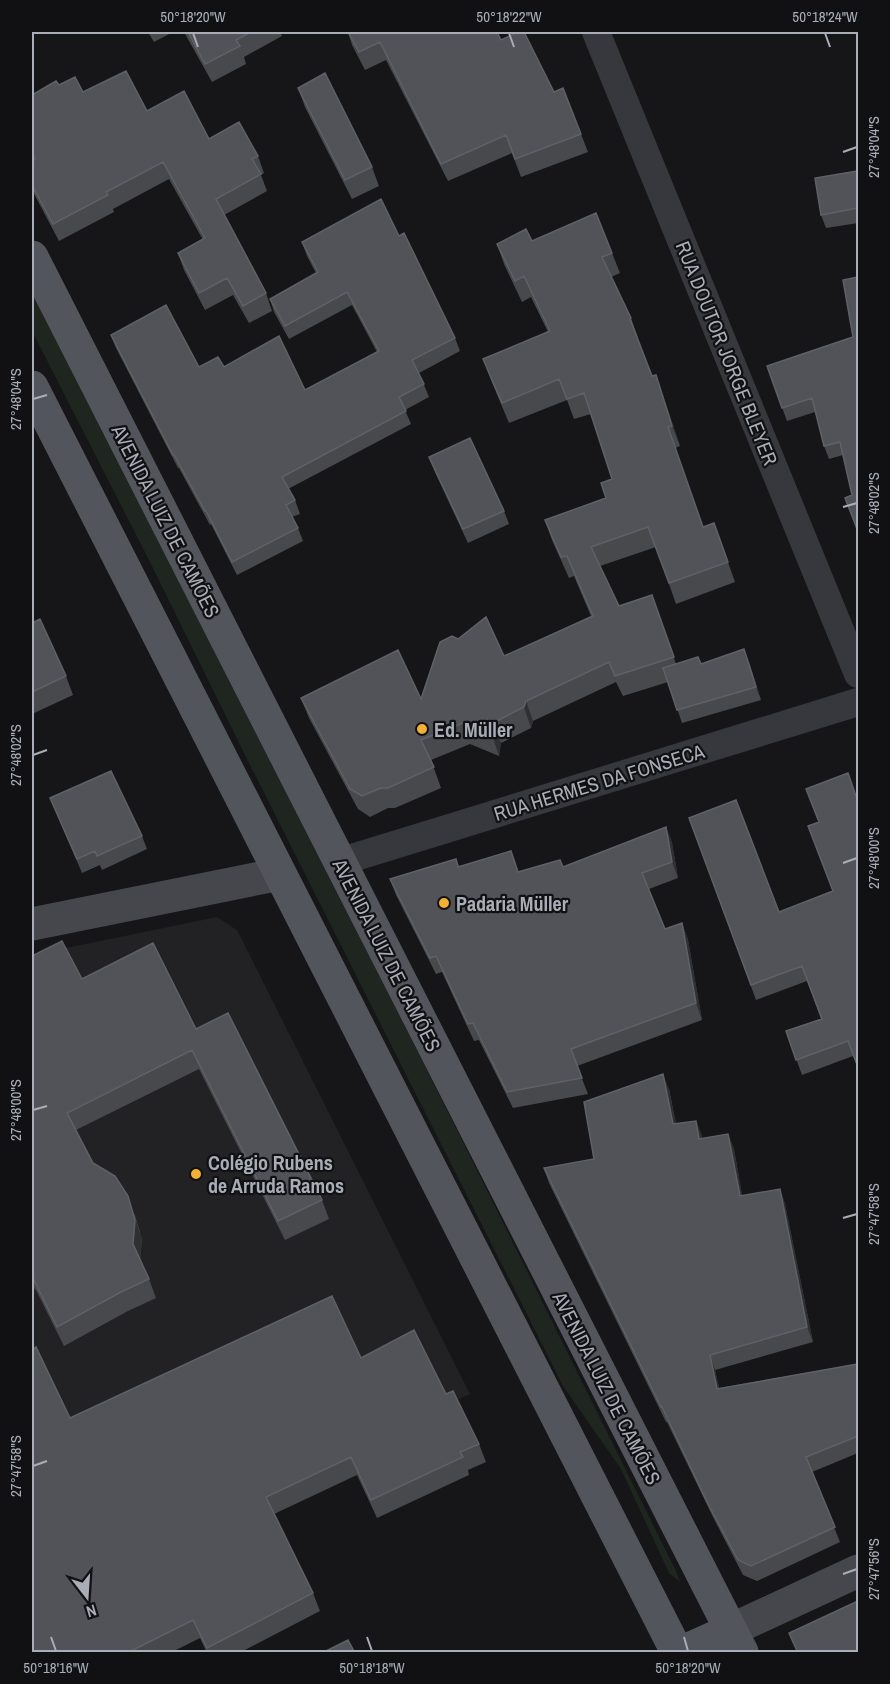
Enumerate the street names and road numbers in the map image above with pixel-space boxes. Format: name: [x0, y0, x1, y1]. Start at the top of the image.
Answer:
street label: RUA DOUTOR JORGE BLEYER: [670, 237, 784, 469]
street label: AVENIDA LUIZ DE CAMÕES: [105, 419, 226, 622]
street label: RUA HERMES DA FONSECA: [490, 737, 708, 827]
street label: AVENIDA LUIZ DE CAMÕES: [326, 853, 447, 1056]
street label: AVENIDA LUIZ DE CAMÕES: [546, 1286, 667, 1489]

